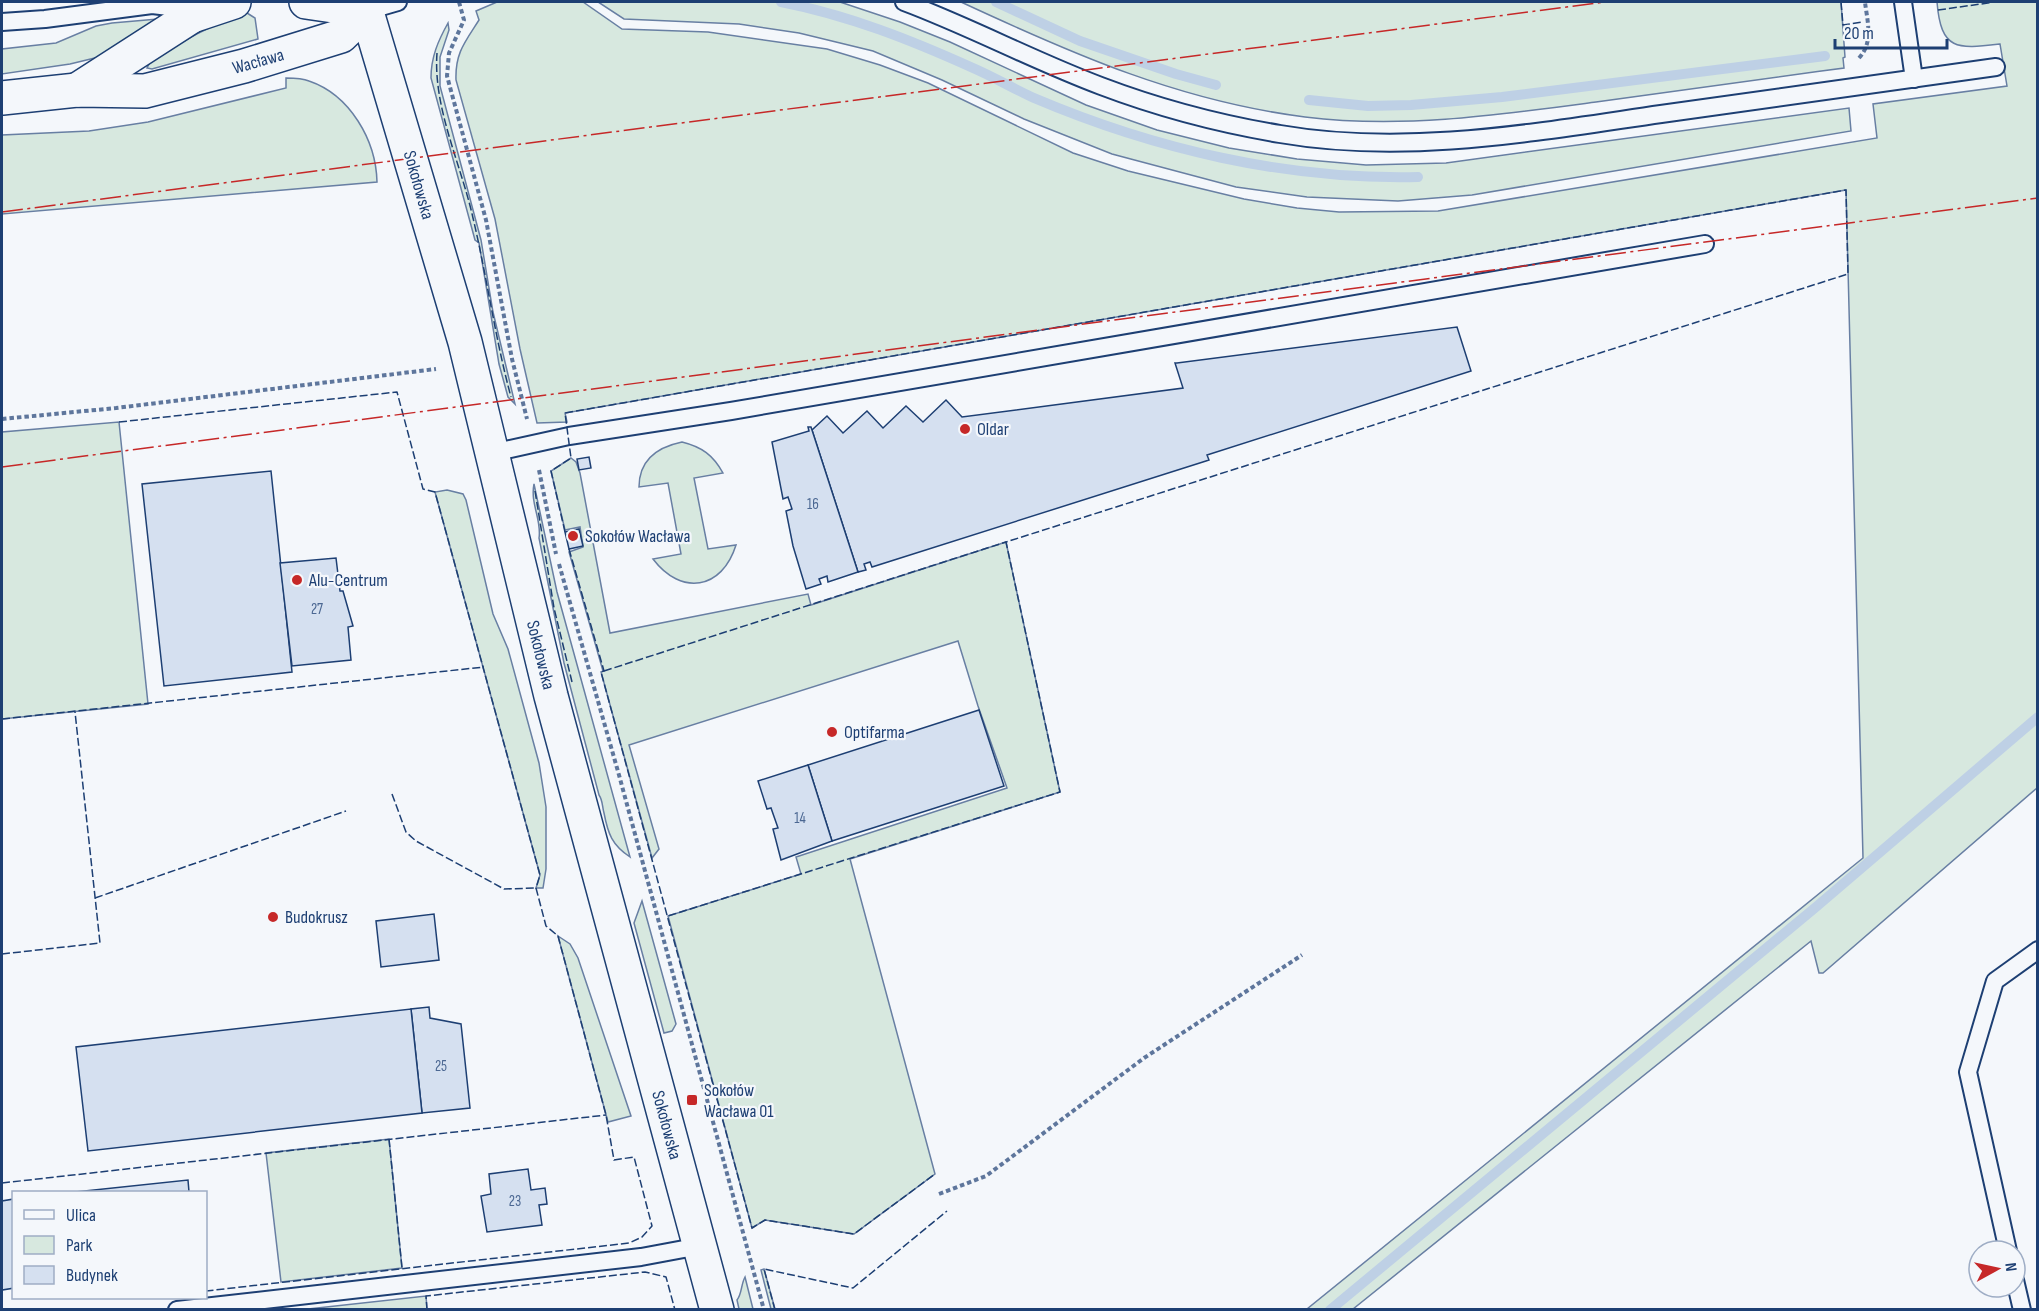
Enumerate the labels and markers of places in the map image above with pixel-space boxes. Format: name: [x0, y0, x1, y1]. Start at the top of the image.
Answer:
place label: Oldar: [977, 419, 1009, 440]
marker: Oldar: [958, 422, 972, 436]
place label: Sokołów Wacława: [585, 526, 690, 547]
marker: Sokołów Wacława: [566, 529, 580, 543]
place label: Alu-Centrum: [308, 570, 388, 591]
marker: Alu-Centrum: [290, 573, 304, 587]
place label: Optifarma: [844, 722, 905, 743]
marker: Optifarma: [825, 725, 839, 739]
place label: Budokrusz: [285, 907, 348, 928]
marker: Budokrusz: [266, 910, 280, 924]
place label: Sokołów Wacława 01: [704, 1080, 774, 1122]
marker: Sokołów Wacława 01: [685, 1093, 699, 1107]

